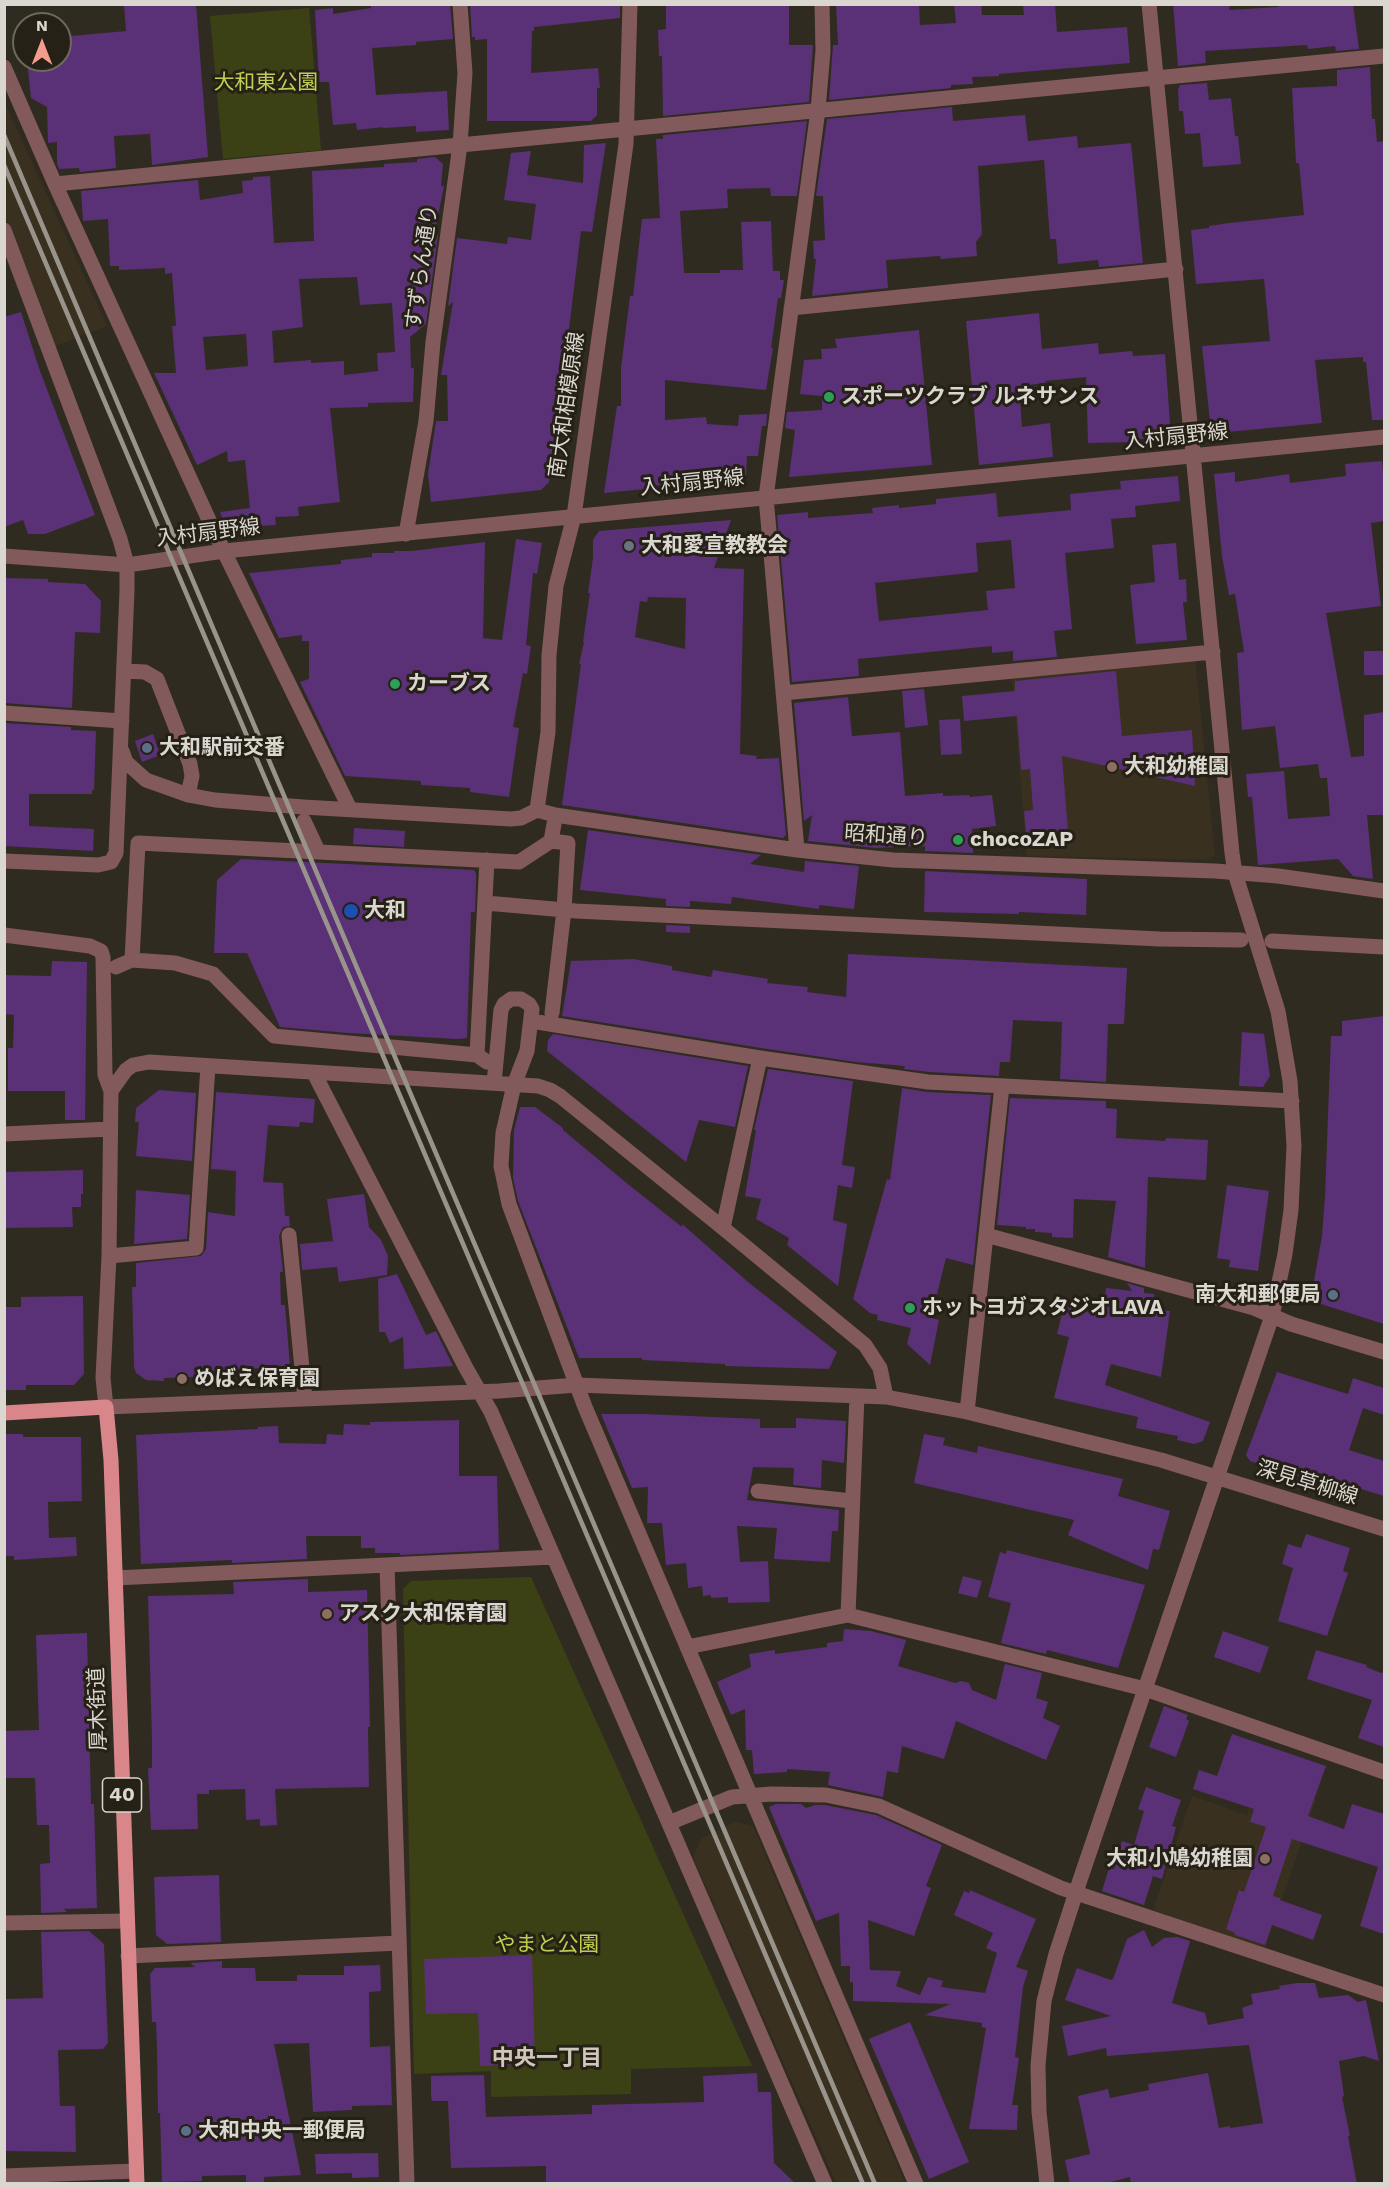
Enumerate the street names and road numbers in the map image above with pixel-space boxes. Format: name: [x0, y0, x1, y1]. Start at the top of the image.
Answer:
street label: すずらん通り: [401, 203, 443, 331]
street label: 南大和相模原線: [544, 330, 590, 480]
street label: 入村扇野線: [1122, 419, 1230, 455]
street label: 入村扇野線: [638, 465, 746, 501]
street label: 入村扇野線: [154, 514, 262, 552]
street label: 昭和通り: [843, 821, 929, 851]
street label: 深見草柳線: [1253, 1456, 1361, 1510]
street label: 厚木街道: [84, 1667, 112, 1751]
road number: 40: [102, 1778, 142, 1812]

